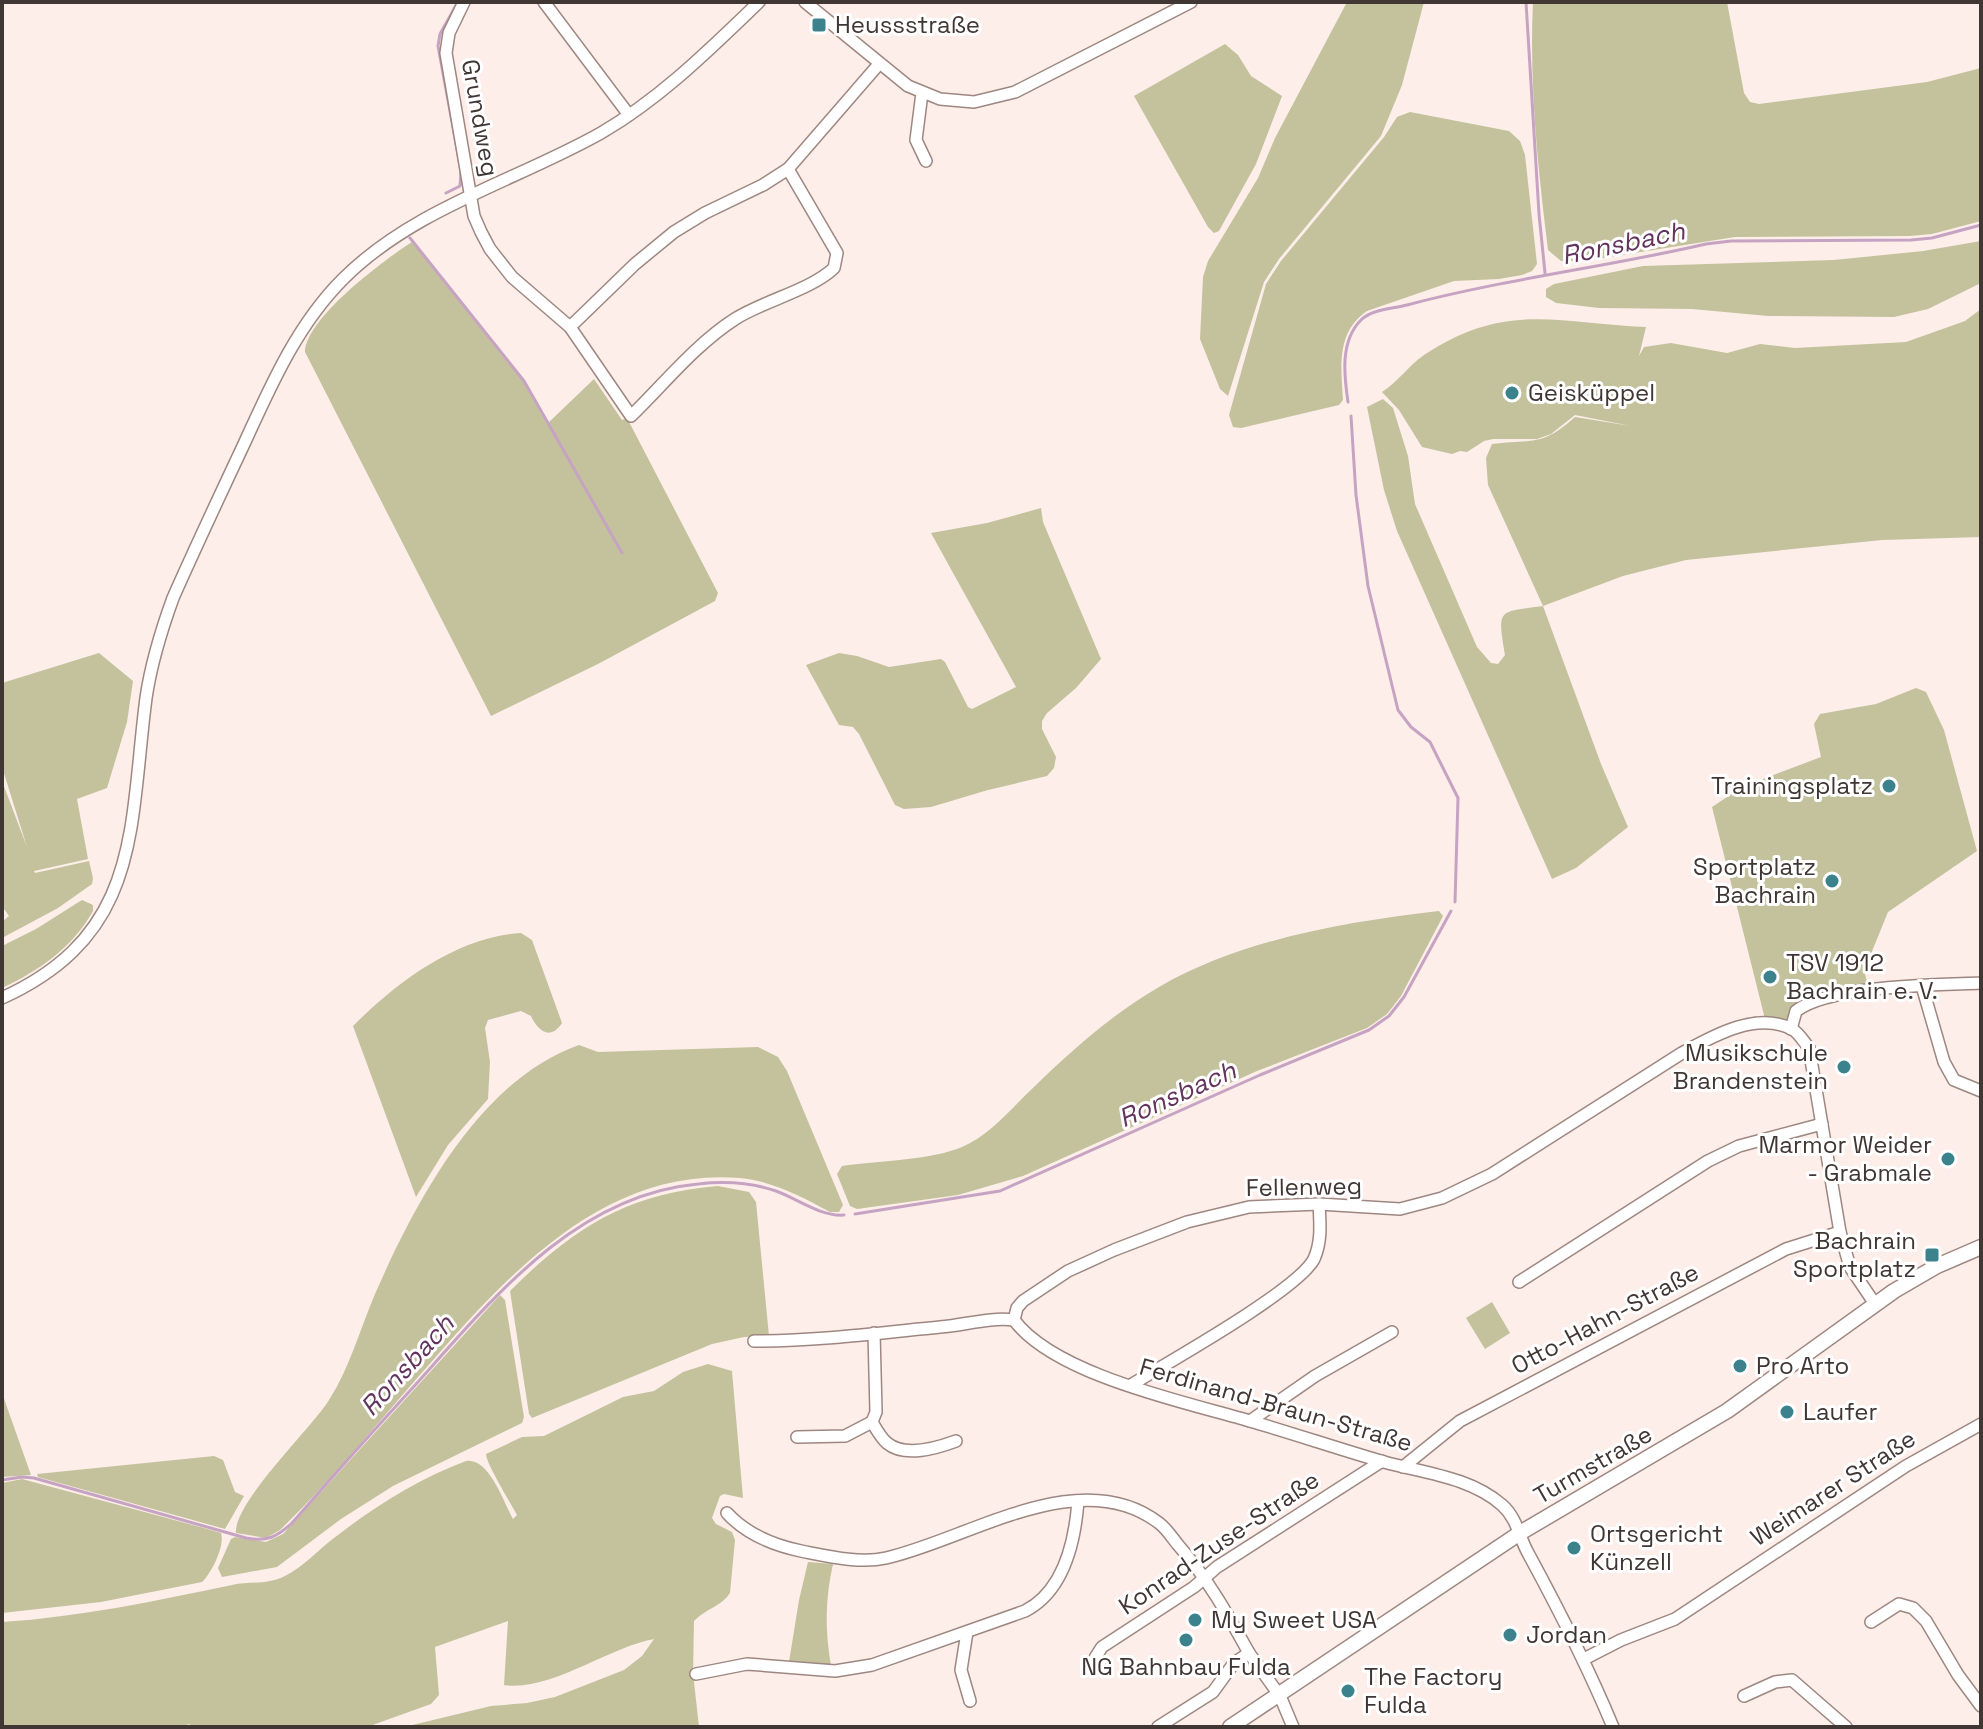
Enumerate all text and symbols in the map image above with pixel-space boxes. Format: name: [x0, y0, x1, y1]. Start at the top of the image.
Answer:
place label: Heussstraße: [835, 9, 980, 40]
marker: Heussstraße: [810, 16, 828, 34]
street label: Grundweg: [455, 57, 506, 179]
water label: Ronsbach: [1558, 213, 1689, 273]
place label: Geisküppel: [1528, 377, 1655, 408]
marker: Geisküppel: [1503, 384, 1521, 402]
place label: Trainingsplatz: [1711, 770, 1873, 801]
marker: Trainingsplatz: [1880, 777, 1898, 795]
place label: Sportplatz Bachrain: [1693, 851, 1816, 910]
marker: Sportplatz Bachrain: [1823, 872, 1841, 890]
place label: TSV 1912 Bachrain e. V.: [1786, 947, 1938, 1006]
marker: TSV 1912 Bachrain e. V.: [1761, 968, 1779, 986]
place label: Musikschule Brandenstein: [1673, 1037, 1828, 1096]
water label: Ronsbach: [1113, 1053, 1242, 1135]
marker: Musikschule Brandenstein: [1835, 1058, 1853, 1076]
place label: Marmor Weider - Grabmale: [1758, 1129, 1932, 1188]
marker: Marmor Weider - Grabmale: [1939, 1150, 1957, 1168]
street label: Fellenweg: [1246, 1170, 1362, 1203]
place label: Bachrain Sportplatz: [1793, 1225, 1916, 1284]
marker: Bachrain Sportplatz: [1923, 1246, 1941, 1264]
street label: Otto-Hahn-Straße: [1506, 1256, 1704, 1381]
water label: Ronsbach: [353, 1306, 462, 1423]
place label: Pro Arto: [1756, 1350, 1849, 1381]
street label: Ferdinand-Braun-Straße: [1136, 1351, 1416, 1458]
marker: Pro Arto: [1731, 1357, 1749, 1375]
place label: Laufer: [1803, 1396, 1878, 1427]
marker: Laufer: [1778, 1403, 1796, 1421]
street label: Turmstraße: [1528, 1418, 1658, 1511]
street label: Weimarer Straße: [1744, 1423, 1921, 1553]
street label: Konrad-Zuse-Straße: [1113, 1464, 1325, 1621]
place label: Ortsgericht Künzell: [1590, 1518, 1723, 1577]
marker: Ortsgericht Künzell: [1565, 1539, 1583, 1557]
place label: My Sweet USA: [1211, 1604, 1377, 1635]
marker: My Sweet USA: [1186, 1611, 1204, 1629]
place label: Jordan: [1526, 1619, 1607, 1650]
marker: Jordan: [1501, 1626, 1519, 1644]
marker: NG Bahnbau Fulda: [1177, 1631, 1195, 1649]
place label: NG Bahnbau Fulda: [1081, 1651, 1291, 1682]
place label: The Factory Fulda: [1364, 1661, 1503, 1720]
marker: The Factory Fulda: [1339, 1682, 1357, 1700]

